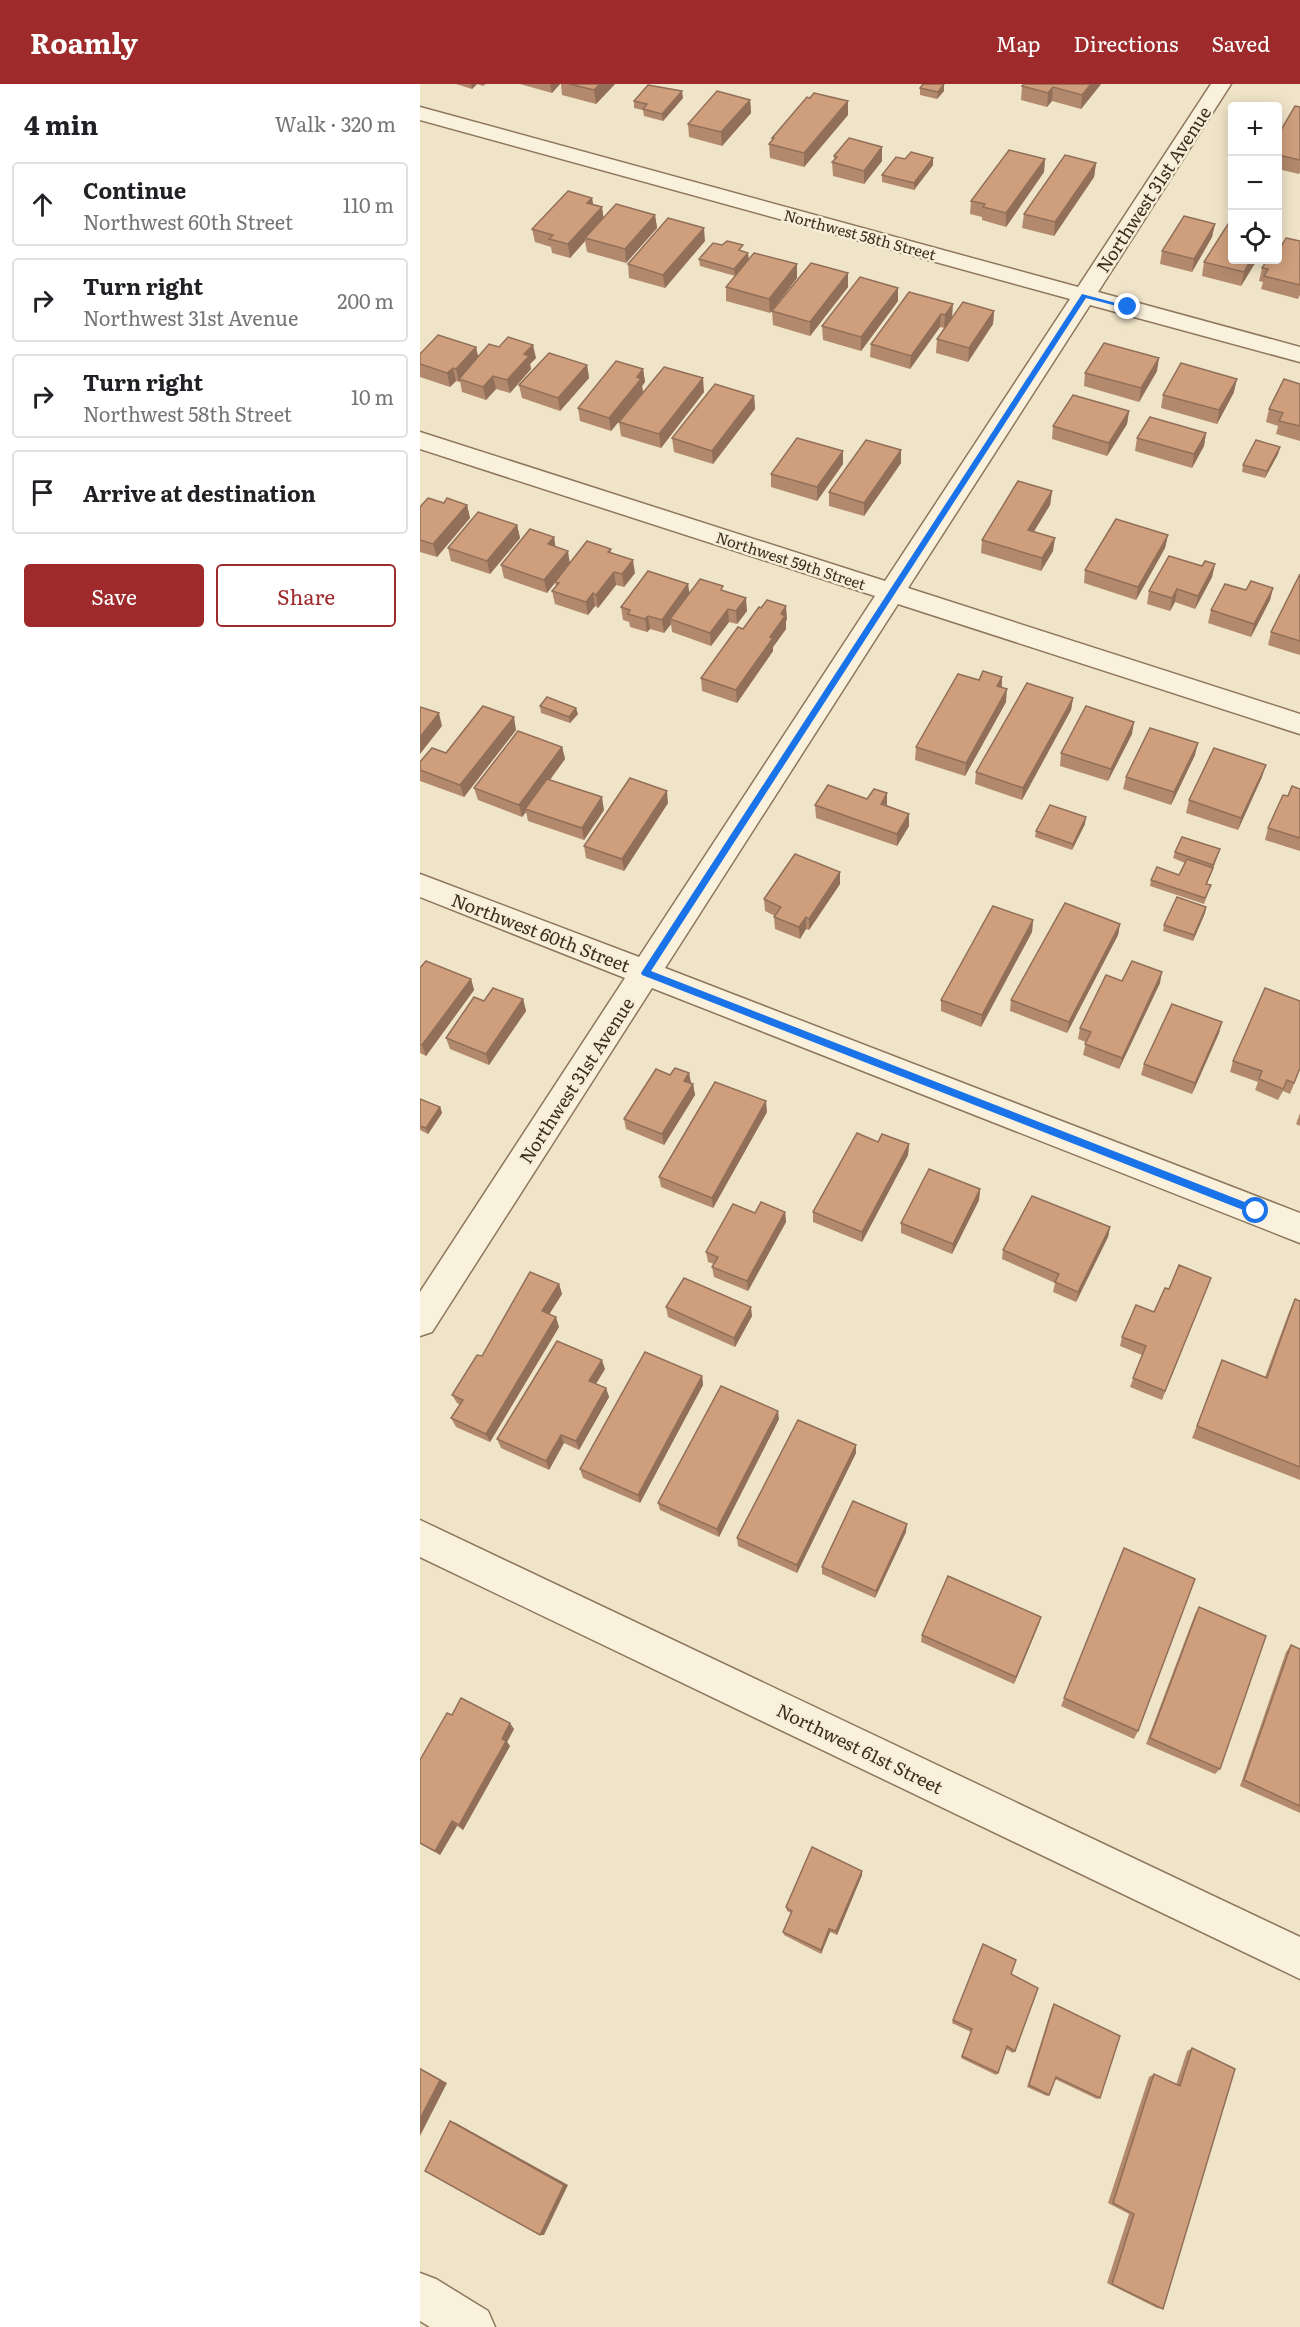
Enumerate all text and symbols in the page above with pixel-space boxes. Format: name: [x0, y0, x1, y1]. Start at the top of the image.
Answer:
text: Roamly: [30, 21, 138, 63]
text: Map: [996, 27, 1041, 58]
text: Directions: [1074, 27, 1179, 58]
text: Saved: [1212, 27, 1270, 58]
street label: Northwest 31st Avenue: [1089, 100, 1217, 278]
map controls: [1228, 102, 1282, 264]
button: +: [1228, 102, 1282, 156]
text: 4 min: [24, 104, 98, 143]
text: Walk · 320 m: [275, 108, 396, 138]
button: −: [1228, 156, 1282, 210]
text: Continue: [83, 173, 186, 206]
icon: ahead: [26, 188, 59, 221]
text: 110 m: [343, 189, 394, 219]
street label: Northwest 58th Street: [781, 203, 939, 265]
text: Northwest 60th Street: [83, 206, 293, 236]
button: locate: [1228, 210, 1282, 264]
text: Turn right: [83, 269, 203, 302]
icon: right: [26, 284, 59, 317]
text: 200 m: [337, 285, 394, 315]
route end: [1114, 293, 1140, 319]
text: Northwest 31st Avenue: [83, 302, 298, 332]
text: Turn right: [83, 365, 203, 398]
icon: right: [26, 380, 59, 413]
text: 10 m: [351, 381, 394, 411]
text: Northwest 58th Street: [83, 398, 292, 428]
icon: arrive: [26, 476, 59, 509]
text: Arrive at destination: [83, 476, 316, 509]
street label: Northwest 59th Street: [713, 525, 869, 595]
button: Save: [24, 564, 204, 627]
button: Share: [216, 564, 396, 627]
street label: Northwest 60th Street: [448, 886, 635, 979]
street label: Northwest 31st Avenue: [512, 991, 640, 1169]
route start: [1242, 1197, 1268, 1223]
street label: Northwest 61st Street: [772, 1696, 948, 1800]

